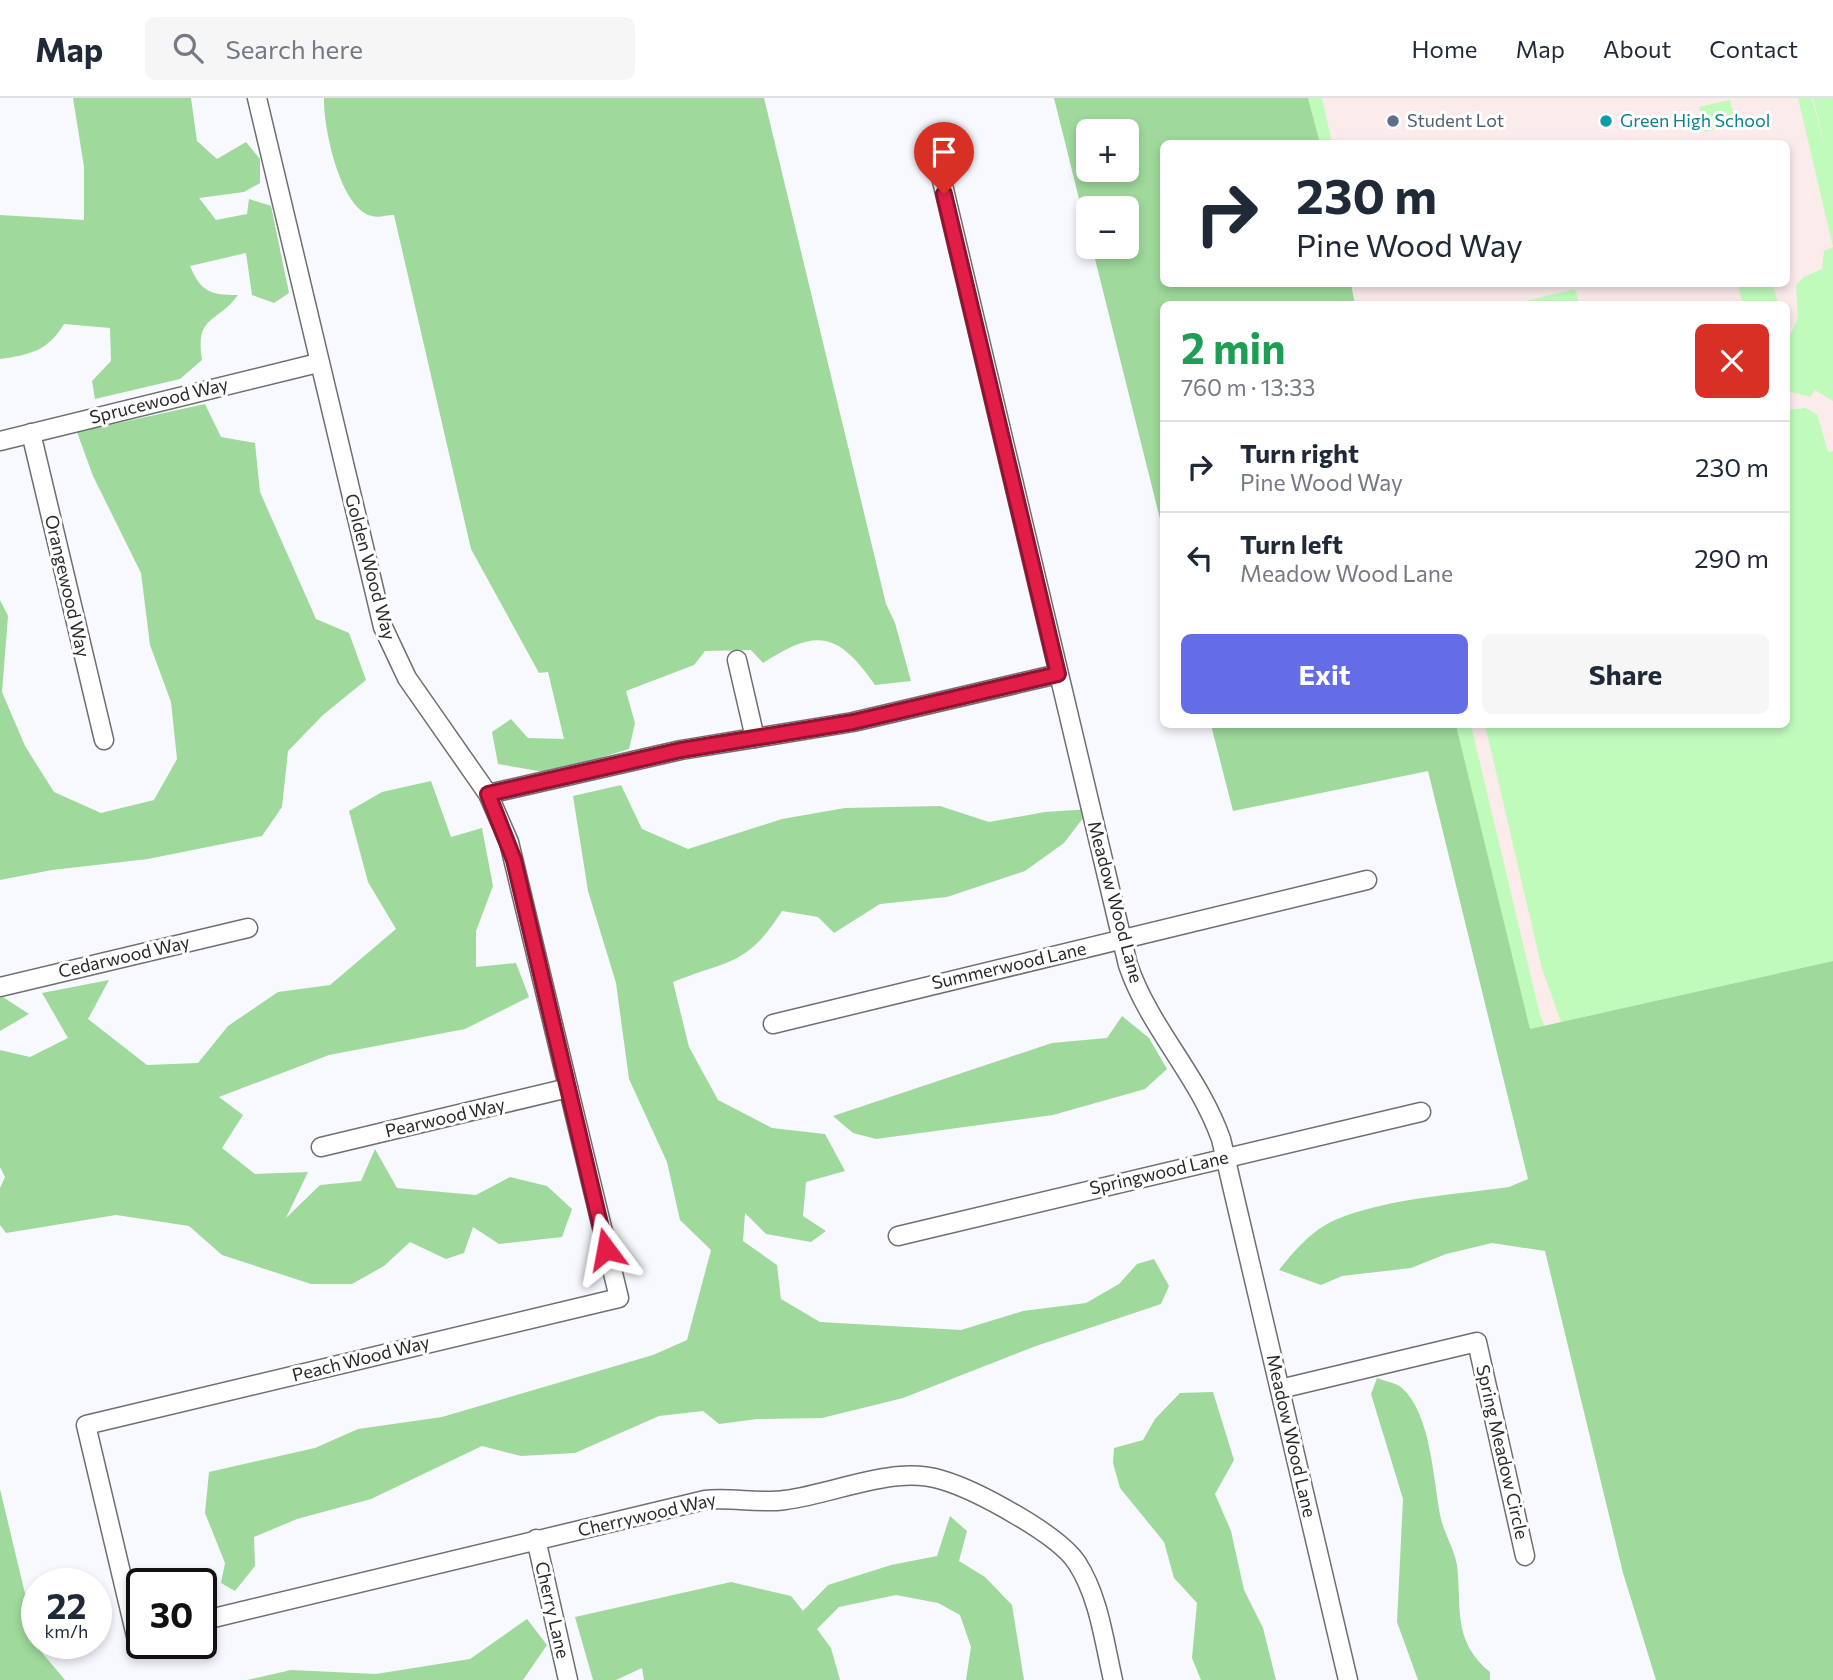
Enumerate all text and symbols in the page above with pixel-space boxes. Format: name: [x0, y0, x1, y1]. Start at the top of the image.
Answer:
search box: [145, 17, 635, 80]
text: Map: [35, 28, 103, 69]
icon: search: [169, 29, 207, 67]
text: Search here: [225, 33, 363, 64]
text: Home: [1412, 34, 1478, 63]
text: Map: [1516, 34, 1565, 63]
text: About: [1603, 34, 1671, 63]
text: Contact: [1709, 34, 1798, 63]
place label: Student Lot: [1407, 109, 1504, 131]
place label: Green High School: [1620, 109, 1770, 131]
marker: Student Lot: [1385, 113, 1401, 129]
marker: Green High School: [1598, 113, 1614, 129]
map controls: [1076, 119, 1139, 259]
button: +: [1076, 119, 1139, 182]
pin: [914, 122, 974, 194]
icon: arrive: [925, 133, 963, 171]
text: 230 m: [1296, 164, 1437, 224]
icon: right: [1181, 168, 1272, 259]
button: −: [1076, 196, 1139, 259]
text: Pine Wood Way: [1296, 224, 1523, 264]
text: 2 min: [1181, 321, 1286, 373]
button: close: [1695, 324, 1769, 398]
street label: Sprucewood Way: [87, 372, 230, 428]
text: 760 m · 13:33: [1181, 373, 1315, 401]
text: Turn right: [1240, 437, 1359, 468]
icon: right: [1181, 448, 1219, 486]
text: 230 m: [1695, 451, 1769, 482]
text: Pine Wood Way: [1240, 468, 1403, 496]
street label: Golden Wood Way: [341, 491, 401, 642]
street label: Orangewood Way: [41, 512, 95, 659]
text: Turn left: [1240, 528, 1343, 559]
icon: left: [1181, 539, 1219, 577]
text: 290 m: [1694, 542, 1769, 573]
text: Meadow Wood Lane: [1240, 559, 1453, 587]
button: Exit: [1181, 634, 1468, 714]
button: Share: [1482, 634, 1769, 714]
street label: Meadow Wood Lane: [1084, 818, 1148, 985]
street label: Cedarwood Way: [56, 930, 192, 982]
street label: Summerwood Lane: [929, 937, 1088, 993]
street label: Pearwood Way: [383, 1093, 507, 1142]
street label: Springwood Lane: [1087, 1145, 1230, 1199]
position arrow: [569, 1212, 643, 1286]
street label: Peach Wood Way: [290, 1330, 432, 1386]
street label: Meadow Wood Lane: [1262, 1352, 1321, 1519]
street label: Spring Meadow Circle: [1472, 1363, 1534, 1541]
street label: Cherrywood Way: [576, 1487, 718, 1541]
street label: Cherry Lane: [531, 1559, 575, 1660]
speed limit sign: 30: [126, 1568, 217, 1659]
text: 22: [47, 1583, 86, 1626]
text: km/h: [45, 1620, 88, 1642]

